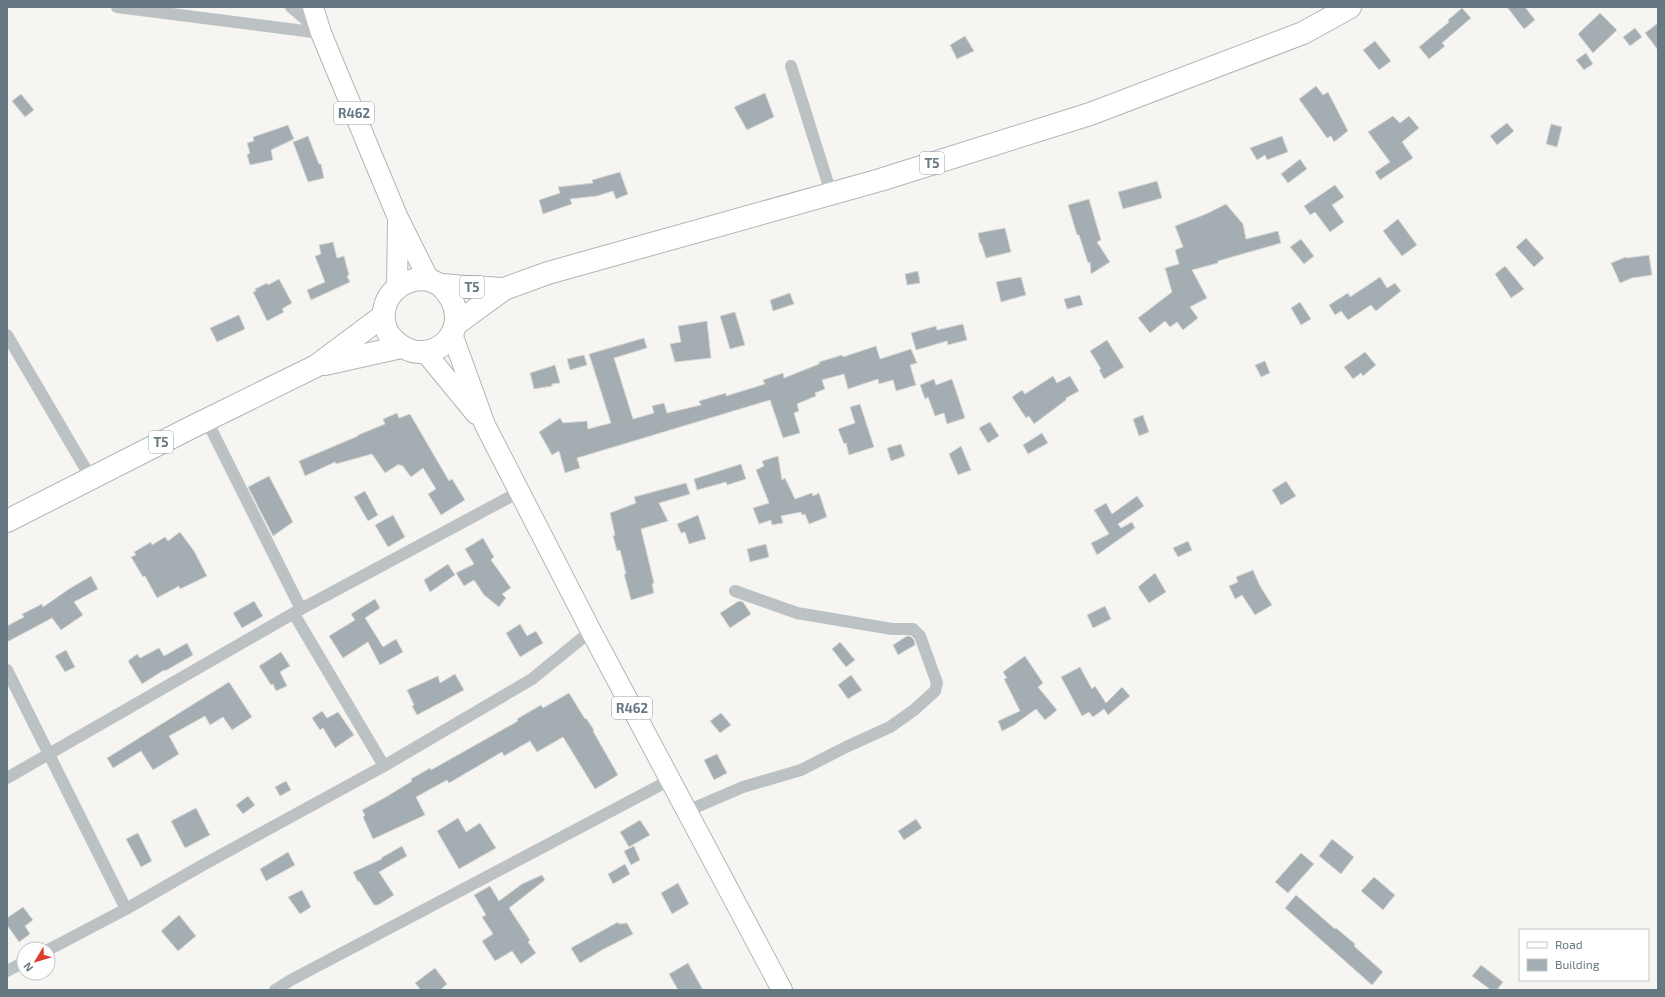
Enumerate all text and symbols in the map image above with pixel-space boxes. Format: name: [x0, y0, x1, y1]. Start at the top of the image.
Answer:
road number: R462: [334, 102, 374, 124]
road number: T5: [920, 152, 944, 174]
road number: T5: [460, 276, 484, 298]
road number: T5: [149, 431, 173, 453]
road number: R462: [612, 697, 652, 719]
legend: [1519, 929, 1649, 981]
text: Road: [1555, 937, 1583, 951]
north arrow: [16, 941, 56, 981]
text: Building: [1555, 957, 1600, 971]
text: N: [20, 960, 35, 975]

